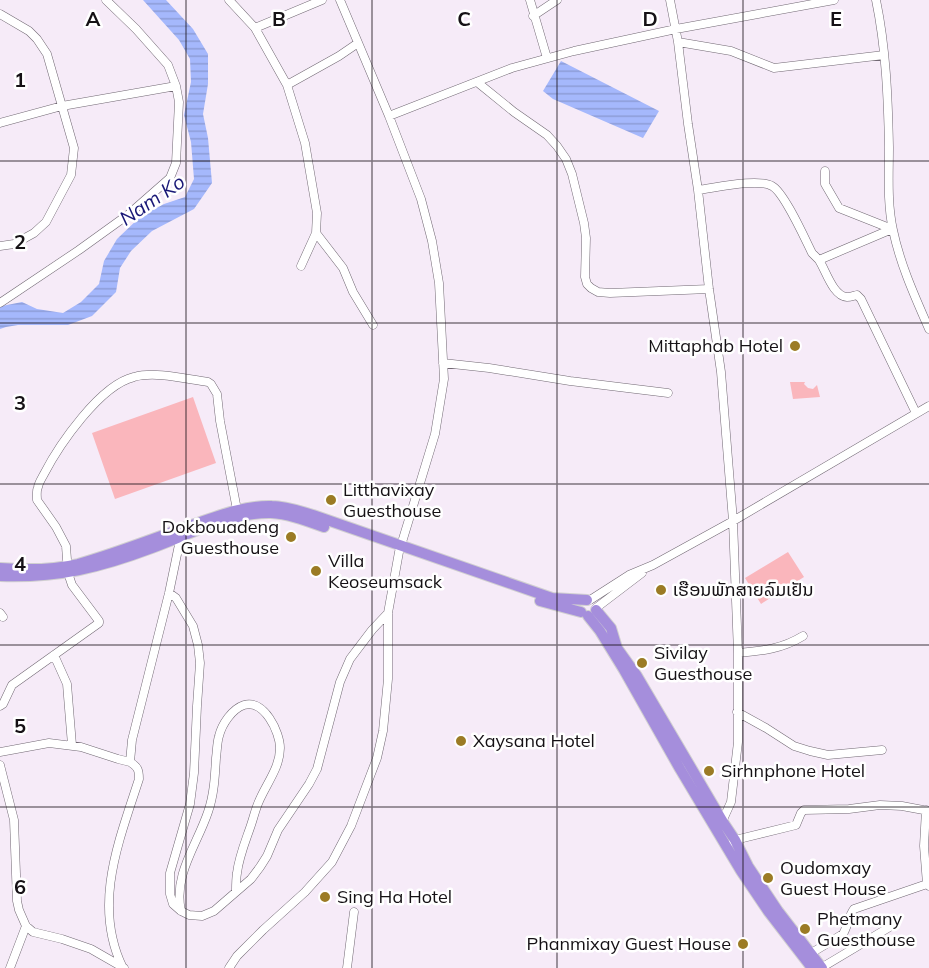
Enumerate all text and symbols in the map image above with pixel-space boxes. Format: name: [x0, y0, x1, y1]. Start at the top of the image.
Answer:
text: A: [86, 6, 101, 31]
text: B: [272, 6, 286, 31]
text: C: [457, 6, 471, 31]
text: D: [642, 6, 658, 31]
text: E: [830, 6, 842, 31]
text: 1: [14, 67, 26, 92]
water label: Nam Ko: [114, 169, 189, 231]
text: 2: [14, 229, 26, 254]
place label: Mittaphab Hotel: [648, 334, 783, 357]
marker: Mittaphab Hotel: [788, 339, 802, 353]
text: 3: [14, 390, 26, 415]
place label: Litthavixay Guesthouse: [343, 478, 441, 522]
marker: Litthavixay Guesthouse: [324, 493, 338, 507]
place label: Dokbouadeng Guesthouse: [162, 515, 279, 559]
marker: Dokbouadeng Guesthouse: [284, 530, 298, 544]
place label: Villa Keoseumsack: [328, 549, 443, 593]
text: 4: [14, 551, 26, 576]
marker: Villa Keoseumsack: [309, 564, 323, 578]
place label: ເຮືອນພັກສາຍລົມເຢັນ: [673, 578, 813, 601]
marker: ເຮືອນພັກສາຍລົມເຢັນ: [654, 583, 668, 597]
place label: Sivilay Guesthouse: [654, 641, 752, 685]
marker: Sivilay Guesthouse: [635, 656, 649, 670]
text: 5: [14, 713, 26, 738]
place label: Xaysana Hotel: [473, 729, 595, 752]
marker: Xaysana Hotel: [454, 734, 468, 748]
place label: Sirhnphone Hotel: [721, 759, 865, 782]
marker: Sirhnphone Hotel: [702, 764, 716, 778]
place label: Oudomxay Guest House: [780, 856, 886, 900]
marker: Oudomxay Guest House: [761, 871, 775, 885]
text: 6: [14, 874, 26, 899]
place label: Sing Ha Hotel: [337, 885, 452, 908]
marker: Sing Ha Hotel: [318, 890, 332, 904]
place label: Phetmany Guesthouse: [817, 907, 915, 951]
marker: Phetmany Guesthouse: [798, 922, 812, 936]
place label: Phanmixay Guest House: [526, 932, 731, 955]
marker: Phanmixay Guest House: [736, 937, 750, 951]

